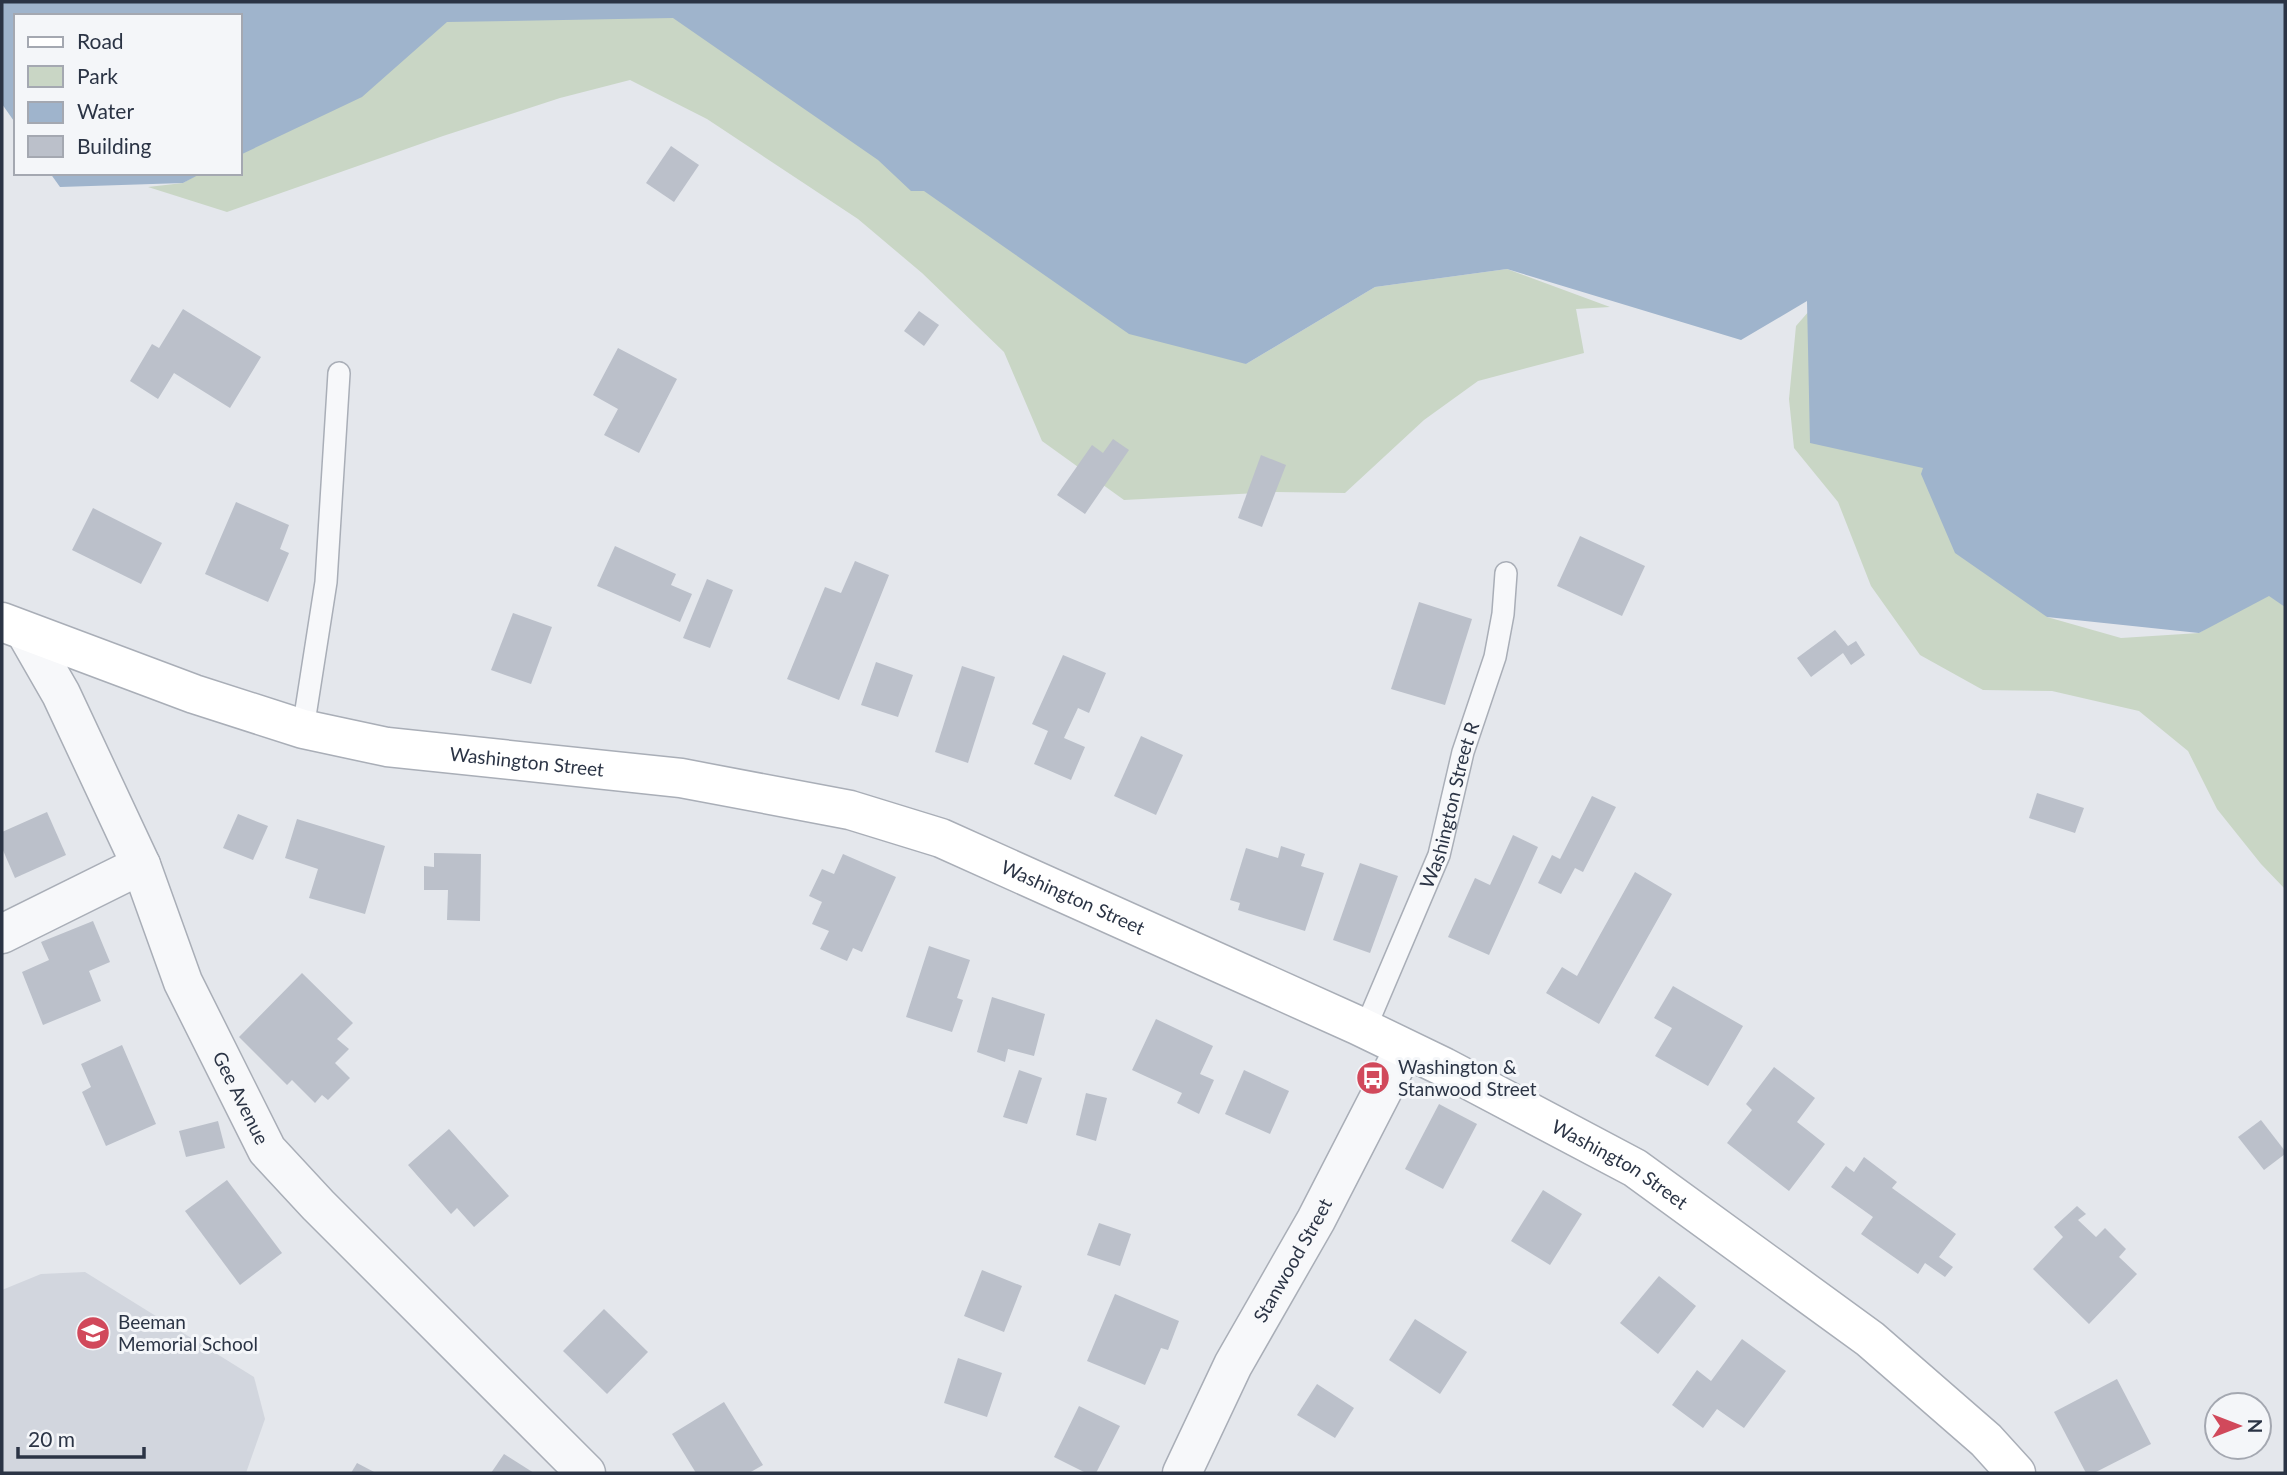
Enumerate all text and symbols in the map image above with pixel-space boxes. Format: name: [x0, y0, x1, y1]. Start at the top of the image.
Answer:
legend: [14, 14, 242, 175]
text: Road: [77, 28, 124, 53]
text: Park: [77, 63, 118, 88]
text: Water: [77, 98, 134, 123]
text: Building: [77, 133, 152, 158]
street label: Washington Street R: [1414, 719, 1483, 892]
street label: Washington Street: [449, 742, 605, 781]
street label: Washington Street: [998, 855, 1149, 939]
street label: Gee Avenue: [209, 1047, 274, 1148]
place label: Washington & Stanwood Street: [1398, 1055, 1537, 1100]
bus stop icon: Washington & Stanwood Street: [1354, 1059, 1392, 1097]
street label: Washington Street: [1548, 1114, 1693, 1214]
street label: Stanwood Street: [1248, 1194, 1336, 1326]
place label: Beeman Memorial School: [118, 1310, 258, 1355]
school or university icon: Beeman Memorial School: [74, 1314, 112, 1352]
north arrow: [2203, 1391, 2273, 1461]
scale bar: [18, 1416, 144, 1460]
text: N: [2244, 1419, 2267, 1433]
text: 20 m: [28, 1426, 75, 1451]

